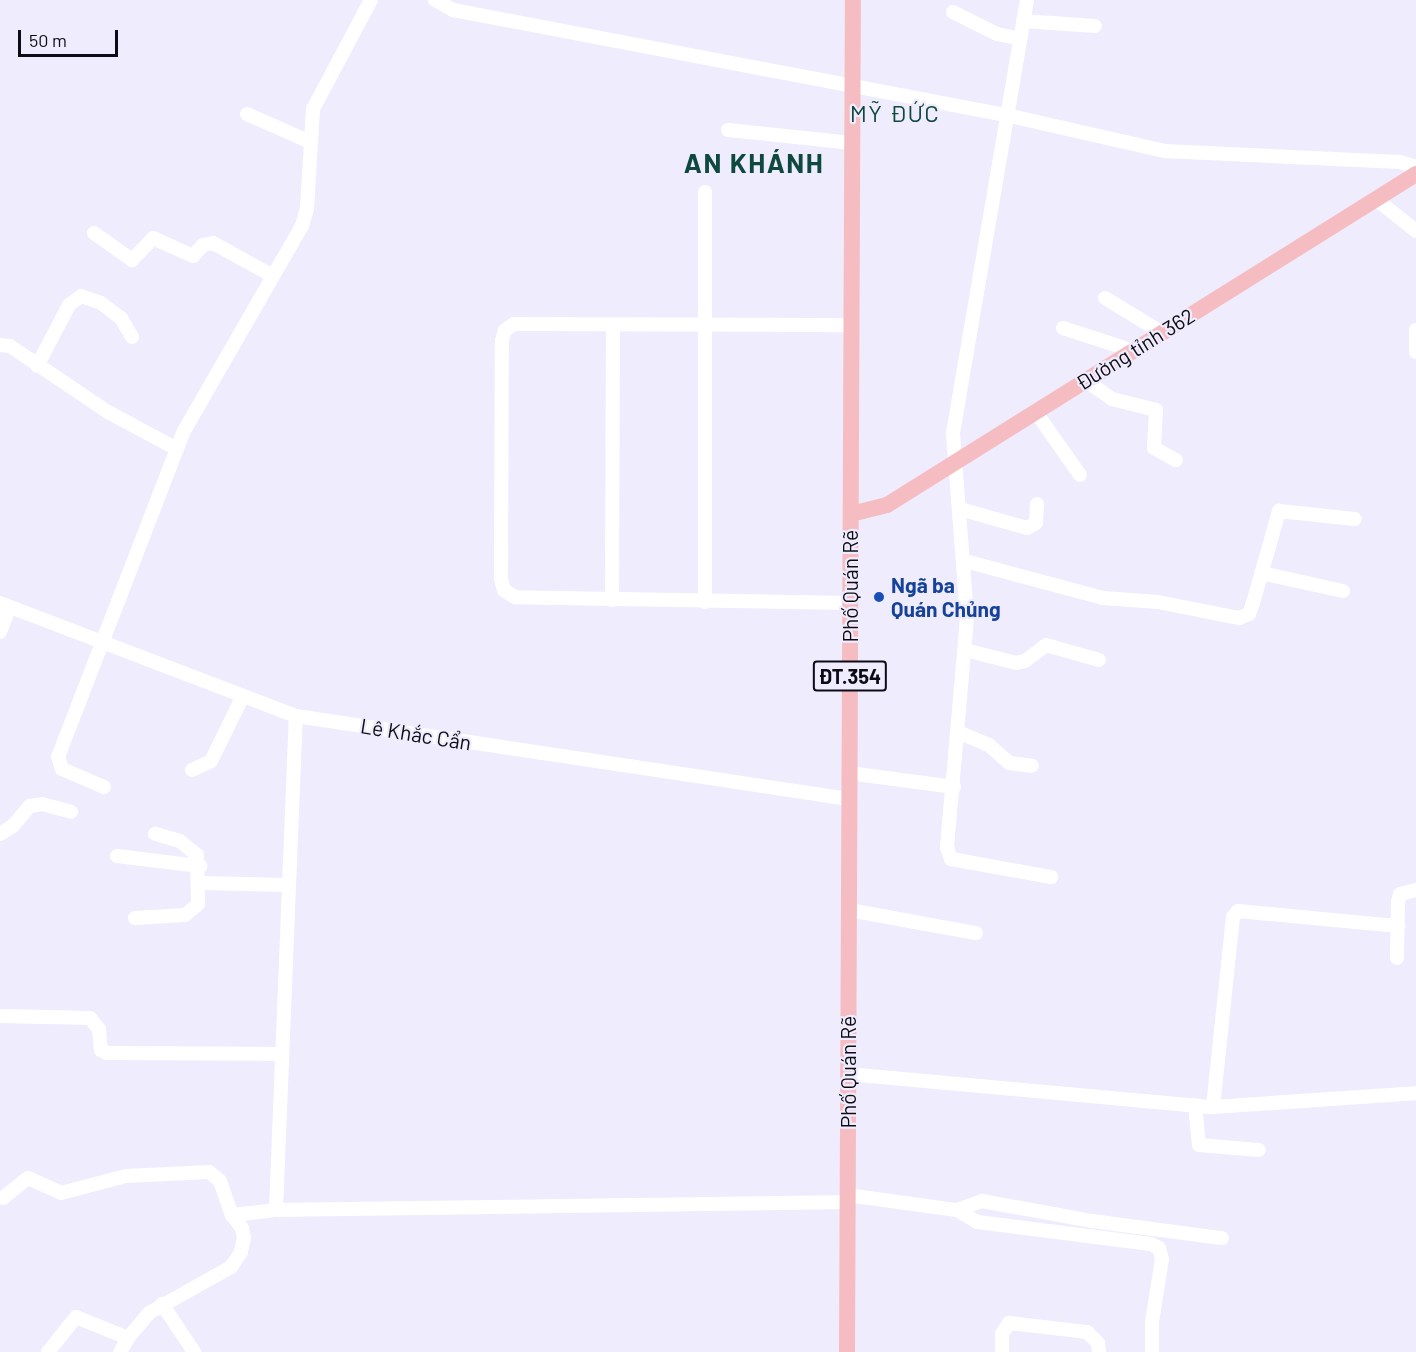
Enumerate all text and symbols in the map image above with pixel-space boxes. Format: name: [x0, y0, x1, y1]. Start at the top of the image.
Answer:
scale bar: [21, 18, 122, 56]
text: 50 m: [29, 29, 67, 51]
district label: MỸ ĐỨC: [850, 99, 940, 127]
district label: AN KHÁNH: [684, 147, 824, 179]
street label: Đường tỉnh 362: [1071, 302, 1199, 396]
street label: Phố Quán Rẽ: [837, 530, 863, 642]
place label: Ngã ba Quán Chủng: [891, 572, 1001, 622]
marker: Ngã ba Quán Chủng: [872, 590, 886, 604]
road number: ĐT.354: [812, 659, 888, 693]
street label: Lê Khắc Cẩn: [359, 713, 473, 755]
street label: Phố Quán Rẽ: [835, 1016, 861, 1128]

